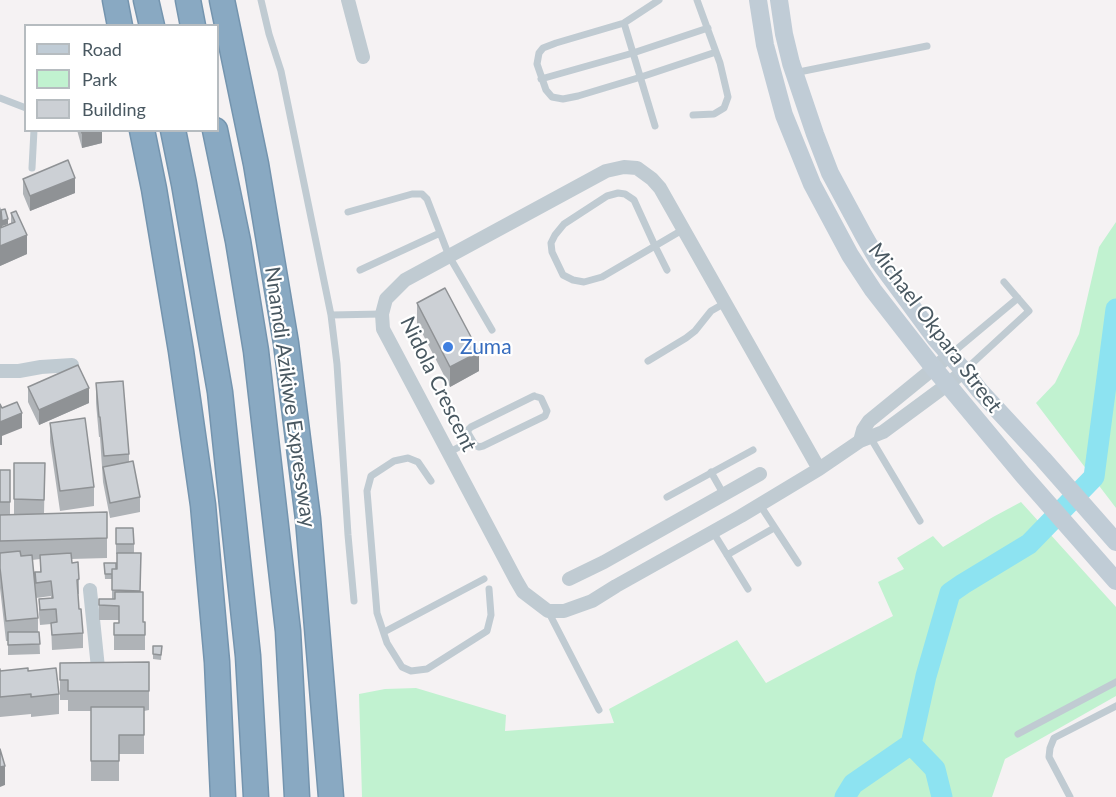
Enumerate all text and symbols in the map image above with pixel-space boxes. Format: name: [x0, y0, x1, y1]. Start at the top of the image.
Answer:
legend: [24, 24, 219, 132]
text: Road: [82, 38, 122, 60]
text: Park: [82, 68, 117, 90]
text: Building: [82, 98, 146, 120]
street label: Michael Okpara Street: [863, 238, 1007, 418]
street label: Nnamdi Azikiwe Expressway: [259, 265, 321, 529]
street label: Nidola Crescent: [395, 313, 481, 455]
place label: Zuma: [460, 334, 512, 360]
marker: Zuma: [441, 340, 455, 354]

